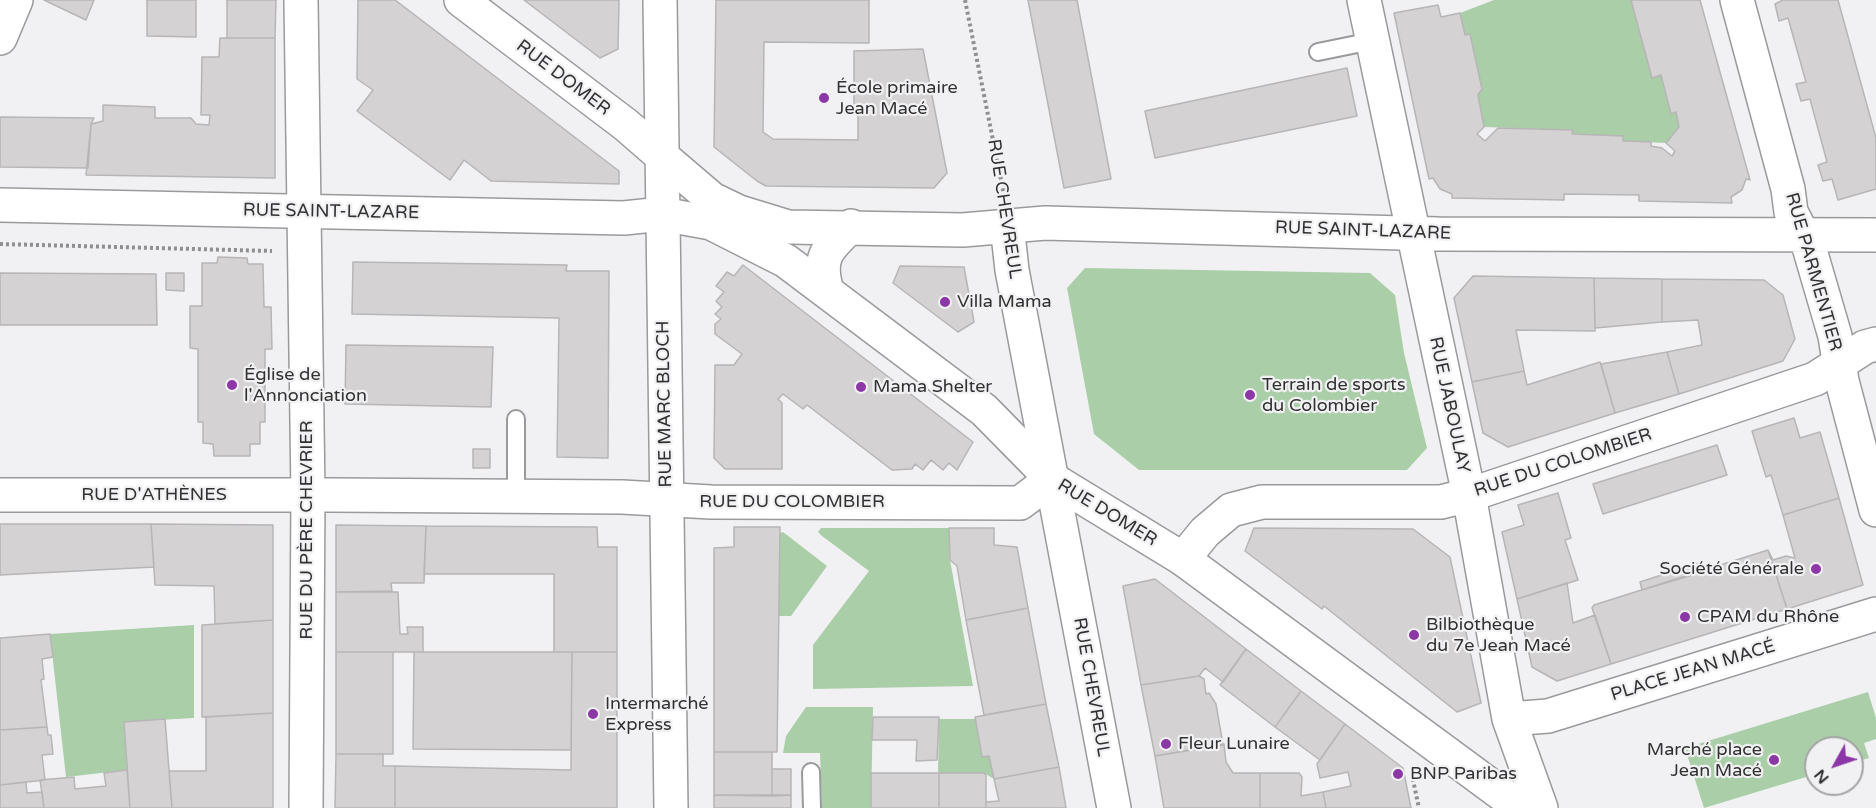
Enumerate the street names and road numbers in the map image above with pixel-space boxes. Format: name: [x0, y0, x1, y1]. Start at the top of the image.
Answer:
street label: RUE DOMER: [512, 36, 614, 120]
street label: RUE CHEVREUL: [982, 138, 1026, 280]
street label: RUE PARMENTIER: [1780, 190, 1846, 354]
street label: RUE SAINT-LAZARE: [243, 200, 419, 224]
street label: RUE SAINT-LAZARE: [1274, 217, 1452, 245]
street label: RUE MARC BLOCH: [653, 320, 677, 488]
street label: RUE JABOULAY: [1424, 335, 1474, 475]
street label: RUE DU PÈRE CHEVRIER: [296, 420, 318, 640]
street label: RUE DU COLOMBIER: [1471, 424, 1655, 502]
street label: RUE DOMER: [1053, 475, 1161, 551]
street label: RUE D'ATHÈNES: [81, 484, 227, 506]
street label: RUE DU COLOMBIER: [699, 491, 885, 513]
street label: RUE CHEVREUL: [1068, 616, 1114, 758]
street label: PLACE JEAN MACÉ: [1608, 636, 1778, 706]

